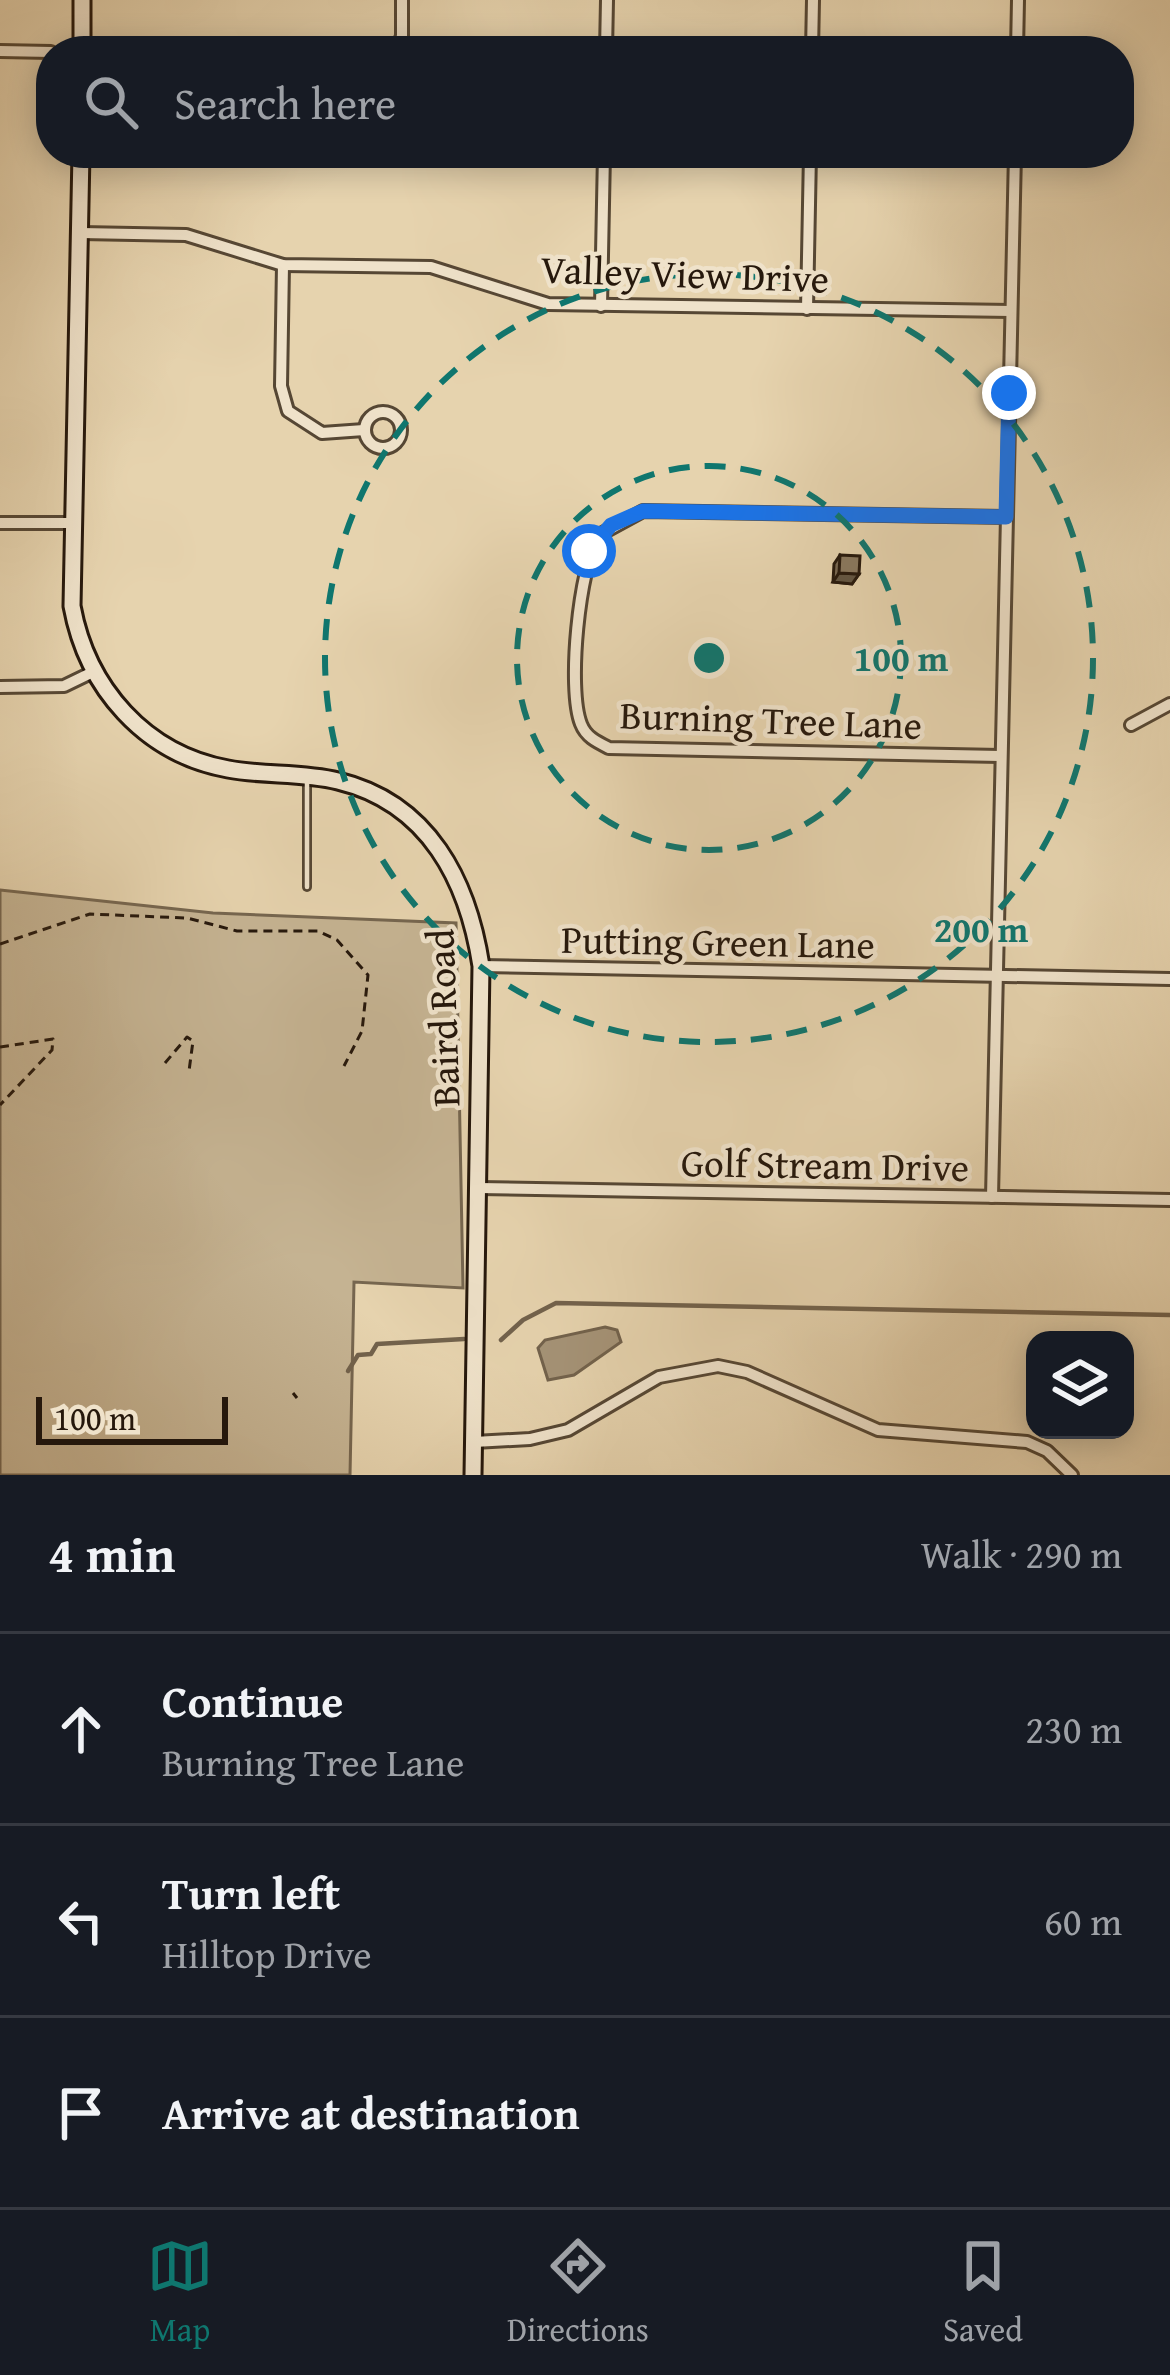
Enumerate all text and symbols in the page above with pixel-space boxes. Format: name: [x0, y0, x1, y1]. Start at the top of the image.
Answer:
search box: [36, 36, 1134, 168]
icon: search: [78, 69, 144, 135]
text: Search here: [174, 70, 396, 135]
street label: Valley View Drive: [540, 239, 830, 307]
route end: [982, 366, 1036, 420]
route start: [562, 524, 616, 578]
text: 100 m: [854, 631, 949, 684]
centre of rings: [688, 637, 730, 679]
street label: Burning Tree Lane: [619, 685, 923, 753]
text: 200 m: [934, 902, 1029, 955]
street label: Putting Green Lane: [561, 910, 875, 972]
street label: Baird Road: [410, 928, 474, 1108]
street label: Golf Stream Drive: [681, 1133, 969, 1195]
map controls: [1026, 1331, 1134, 1439]
button: layers: [1026, 1331, 1134, 1439]
scale bar: [36, 1391, 228, 1444]
text: 100 m: [54, 1394, 136, 1442]
text: 4 min: [48, 1516, 175, 1591]
text: Walk · 290 m: [921, 1525, 1122, 1582]
text: Continue: [162, 1668, 343, 1733]
icon: ahead: [48, 1696, 114, 1762]
text: 230 m: [1025, 1700, 1122, 1757]
text: Burning Tree Lane: [162, 1733, 464, 1790]
text: Turn left: [162, 1860, 340, 1925]
icon: left: [48, 1888, 114, 1954]
text: 60 m: [1044, 1892, 1122, 1949]
text: Hilltop Drive: [162, 1925, 372, 1982]
icon: arrive: [48, 2080, 114, 2146]
text: Arrive at destination: [162, 2080, 580, 2145]
tab: Map: [147, 2233, 213, 2353]
tab: Directions: [507, 2233, 649, 2353]
tab: Saved: [943, 2233, 1023, 2353]

